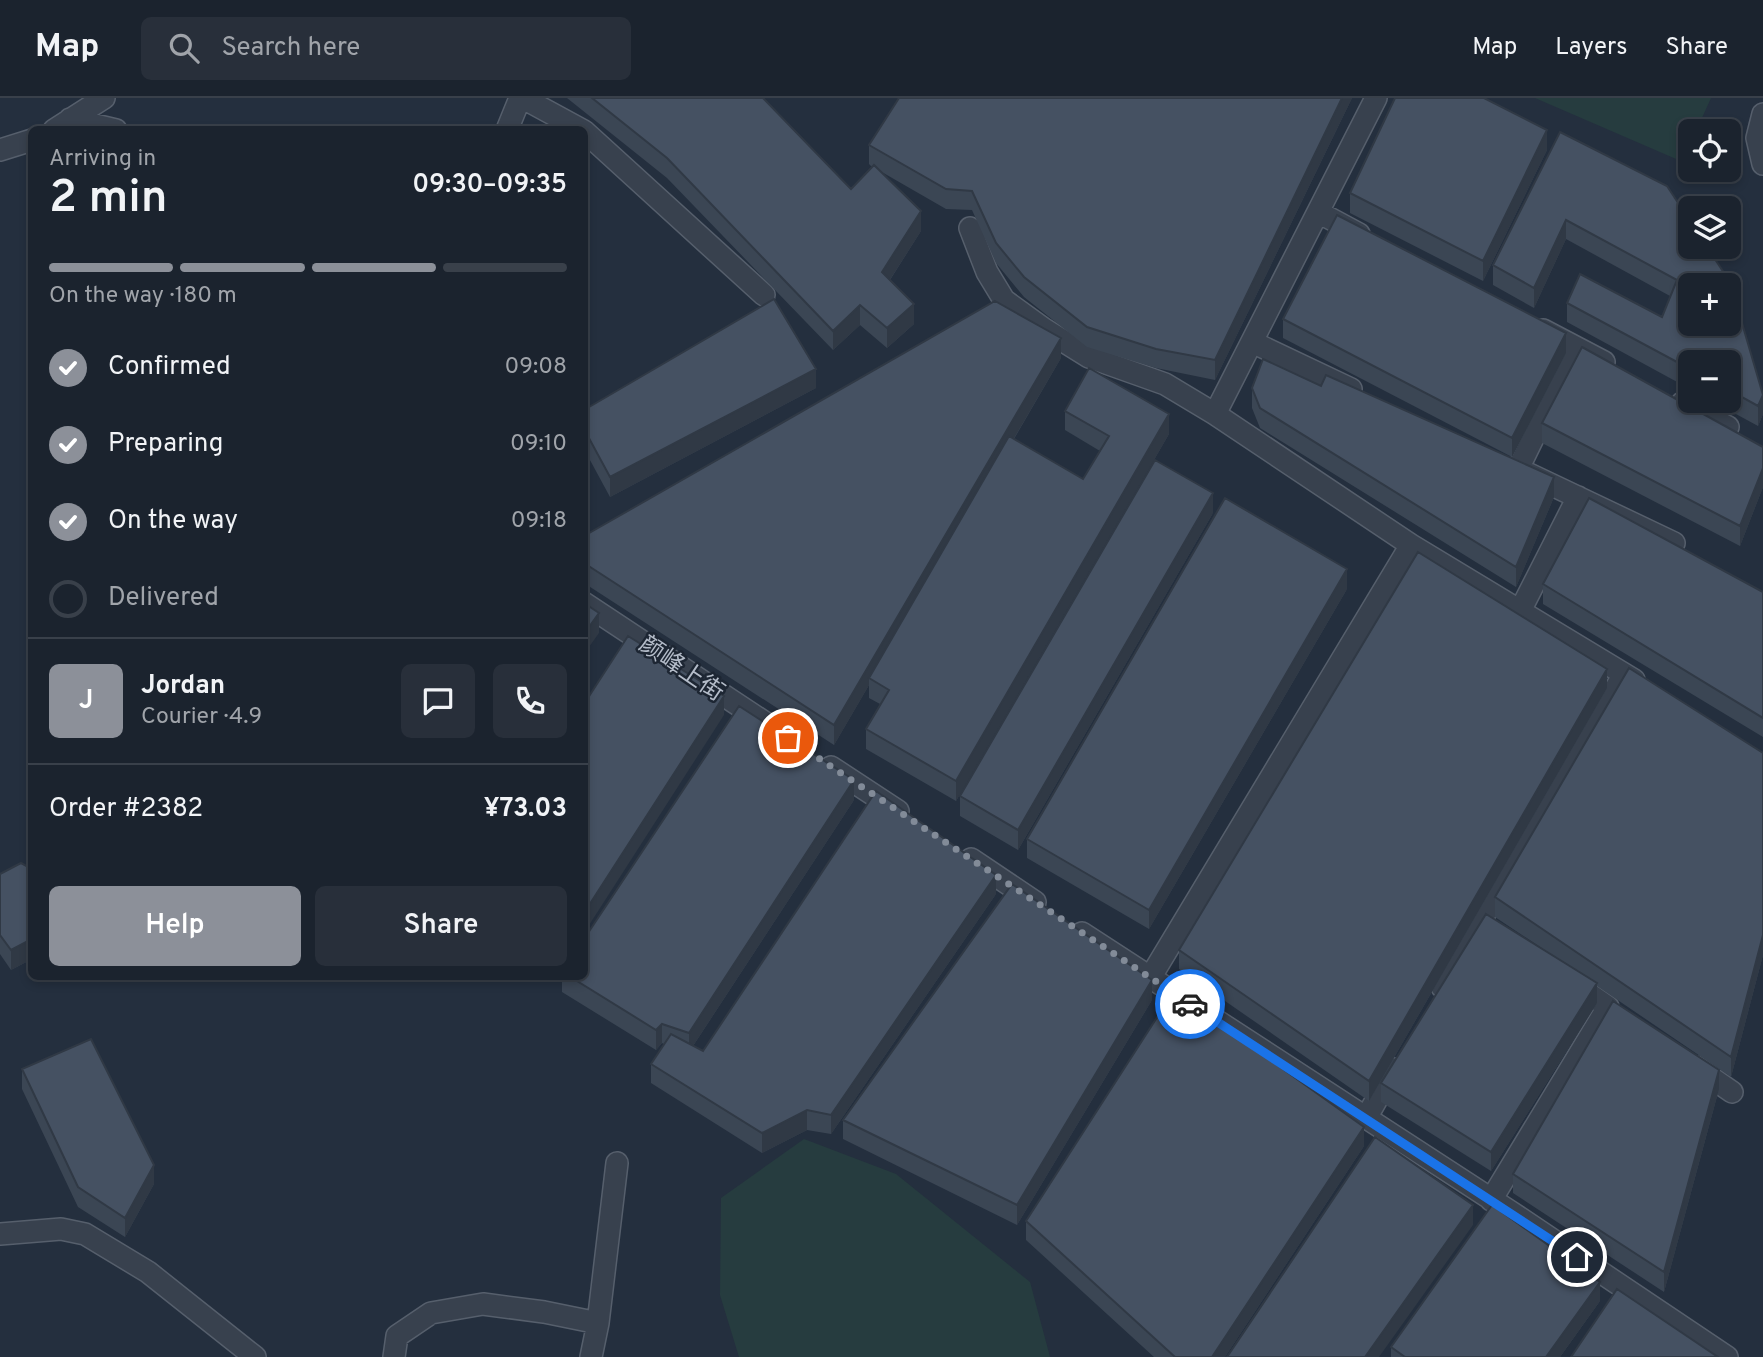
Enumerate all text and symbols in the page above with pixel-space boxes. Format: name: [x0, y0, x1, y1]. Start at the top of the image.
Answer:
search box: [141, 17, 631, 80]
text: Map: [35, 27, 99, 69]
icon: search: [165, 29, 203, 67]
text: Search here: [221, 32, 360, 65]
text: Map: [1472, 33, 1517, 63]
text: Layers: [1555, 33, 1627, 63]
text: Share: [1665, 33, 1728, 63]
map controls: [1678, 119, 1741, 413]
button: locate: [1678, 119, 1741, 182]
text: Arriving in: [49, 145, 156, 174]
text: 09:30–09:35: [412, 169, 567, 202]
text: 2 min: [49, 170, 168, 229]
button: layers: [1678, 196, 1741, 259]
button: +: [1678, 273, 1741, 336]
text: On the way · 180 m: [49, 282, 237, 311]
icon: check: [49, 349, 87, 387]
button: −: [1678, 350, 1741, 413]
text: Confirmed: [108, 351, 231, 384]
text: 09:08: [505, 353, 567, 382]
icon: check: [49, 426, 87, 464]
text: Preparing: [108, 428, 223, 461]
text: 09:10: [510, 430, 567, 459]
icon: check: [49, 503, 87, 541]
text: On the way: [108, 505, 238, 538]
text: 09:18: [511, 507, 567, 536]
text: Delivered: [108, 582, 219, 615]
street label: 颜峰上街: [633, 630, 729, 709]
button: chat: [401, 664, 475, 738]
button: phone: [493, 664, 567, 738]
text: Jordan: [141, 670, 225, 703]
text: J: [79, 685, 93, 718]
text: Courier · 4.9: [141, 703, 262, 732]
pin: [758, 708, 818, 768]
icon: bag: [769, 719, 807, 757]
text: Order #2382: [49, 793, 203, 826]
text: ¥73.03: [484, 793, 567, 826]
button: Help: [49, 886, 301, 966]
button: Share: [315, 886, 567, 966]
courier: [1155, 969, 1225, 1039]
icon: car: [1171, 985, 1209, 1023]
pin: [1547, 1227, 1607, 1287]
icon: home: [1558, 1238, 1596, 1276]

